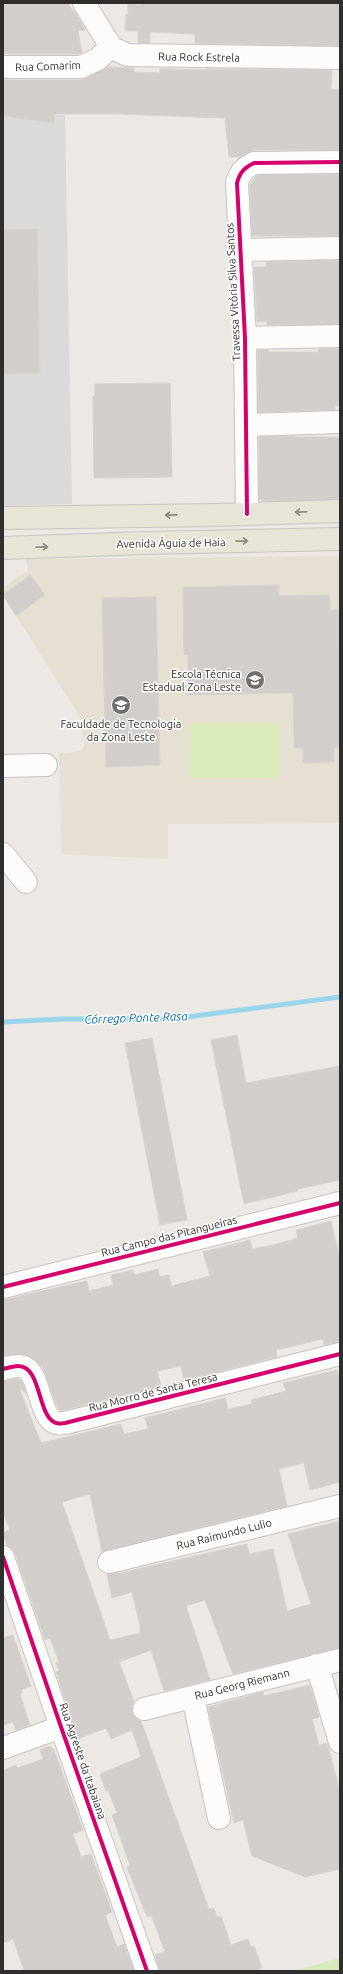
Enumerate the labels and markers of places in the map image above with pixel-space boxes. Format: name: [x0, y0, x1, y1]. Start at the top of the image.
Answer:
place label: Escola Técnica Estadual Zona Leste: [142, 668, 241, 693]
school or university icon: Escola Técnica Estadual Zona Leste: [244, 669, 266, 691]
school or university icon: Faculdade de Tecnologia da Zona Leste: [110, 694, 132, 716]
place label: Faculdade de Tecnologia da Zona Leste: [61, 718, 181, 743]

